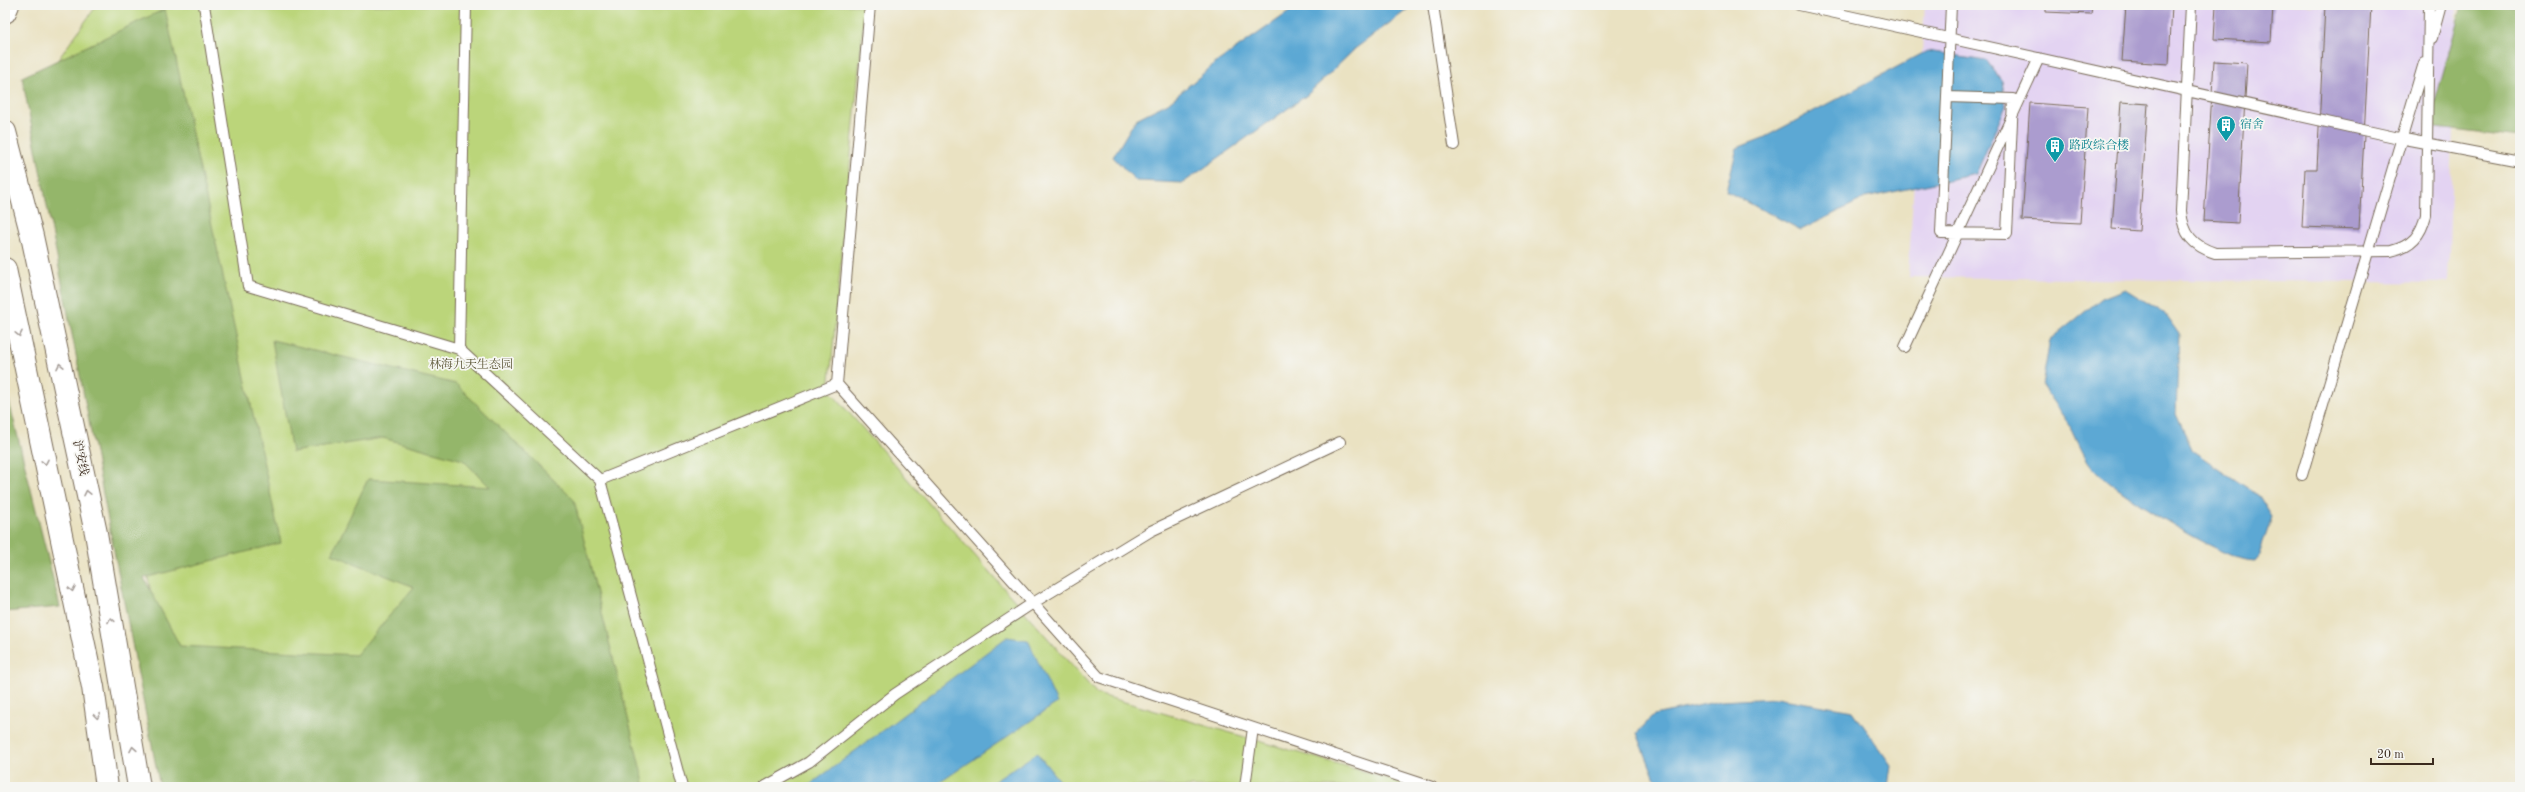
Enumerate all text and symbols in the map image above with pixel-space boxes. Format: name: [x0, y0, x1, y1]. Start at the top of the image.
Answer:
building icon: 宿舍: [2215, 114, 2237, 142]
place label: 宿舍: [2240, 117, 2264, 131]
building icon: 路政综合楼: [2044, 135, 2066, 163]
place label: 路政综合楼: [2069, 138, 2129, 152]
one-way arrow: [14, 331, 22, 338]
park label: 林海九天生态园: [429, 357, 513, 371]
one-way arrow: [56, 362, 64, 369]
street label: 沪安线: [70, 439, 92, 477]
one-way arrow: [41, 459, 49, 465]
one-way arrow: [84, 489, 92, 496]
one-way arrow: [68, 586, 76, 592]
one-way arrow: [107, 617, 116, 624]
one-way arrow: [92, 713, 101, 720]
scale bar: [2371, 740, 2433, 766]
one-way arrow: [129, 745, 138, 752]
text: 20 m: [2377, 749, 2404, 761]

